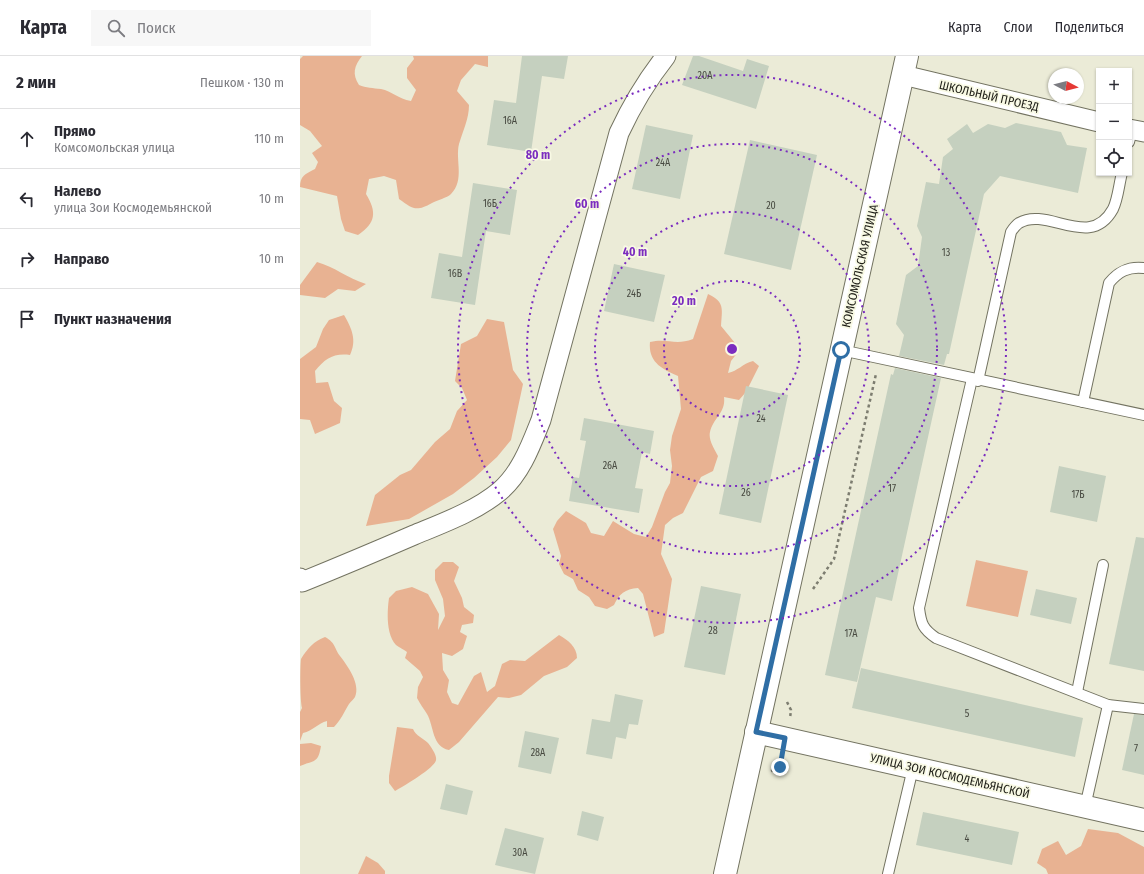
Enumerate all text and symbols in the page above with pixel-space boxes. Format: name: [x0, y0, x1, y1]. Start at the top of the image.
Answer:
search box: [91, 10, 371, 46]
text: Карта: [20, 16, 67, 39]
icon: search: [105, 17, 127, 39]
text: Поиск: [137, 19, 175, 37]
text: Карта: [948, 19, 982, 36]
text: Слои: [1004, 19, 1033, 36]
text: Поделиться: [1055, 19, 1124, 36]
north arrow: [1048, 68, 1084, 104]
map controls: [1096, 68, 1132, 176]
button: +: [1096, 68, 1132, 104]
house number: 20А: [698, 70, 713, 82]
text: 2 мин: [16, 72, 56, 93]
text: Пешком · 130 m: [200, 75, 284, 90]
street label: ШКОЛЬНЫЙ ПРОЕЗД: [938, 77, 1041, 114]
button: −: [1096, 104, 1132, 140]
house number: 16А: [503, 115, 518, 127]
text: Прямо: [54, 122, 96, 140]
icon: ahead: [16, 128, 38, 150]
text: 110 m: [254, 131, 284, 146]
text: Комсомольская улица: [54, 140, 175, 155]
button: locate: [1096, 140, 1132, 176]
text: 80 m: [526, 148, 550, 162]
house number: 24А: [656, 157, 671, 169]
text: Налево: [54, 182, 101, 200]
icon: left: [16, 188, 38, 210]
text: 10 m: [259, 191, 284, 206]
text: 60 m: [575, 197, 599, 211]
house number: 16Б: [483, 198, 497, 210]
text: улица Зои Космодемьянской: [54, 200, 212, 215]
house number: 20: [766, 200, 776, 212]
street label: КОМСОМОЛЬСКАЯ УЛИЦА: [839, 202, 881, 329]
text: 40 m: [623, 245, 647, 259]
house number: 13: [942, 247, 951, 259]
icon: right: [16, 248, 38, 270]
text: Направо: [54, 250, 109, 268]
text: 10 m: [259, 251, 284, 266]
house number: 16В: [448, 268, 463, 280]
house number: 24Б: [627, 288, 641, 300]
text: 20 m: [671, 294, 696, 308]
icon: arrive: [16, 308, 38, 330]
text: Пункт назначения: [54, 310, 172, 328]
route start: [832, 341, 850, 359]
centre of rings: [725, 342, 739, 356]
house number: 24: [756, 413, 766, 425]
house number: 26А: [603, 460, 618, 472]
house number: 17: [888, 483, 896, 495]
house number: 26: [741, 487, 751, 499]
house number: 17Б: [1071, 489, 1085, 501]
house number: 28: [708, 625, 718, 637]
house number: 17А: [845, 628, 858, 640]
house number: 5: [965, 708, 970, 720]
house number: 7: [1134, 743, 1138, 755]
house number: 28А: [531, 747, 546, 759]
street label: УЛИЦА ЗОИ КОСМОДЕМЬЯНСКОЙ: [868, 750, 1031, 801]
route end: [771, 758, 789, 776]
house number: 4: [965, 833, 970, 845]
house number: 30А: [513, 847, 528, 859]

